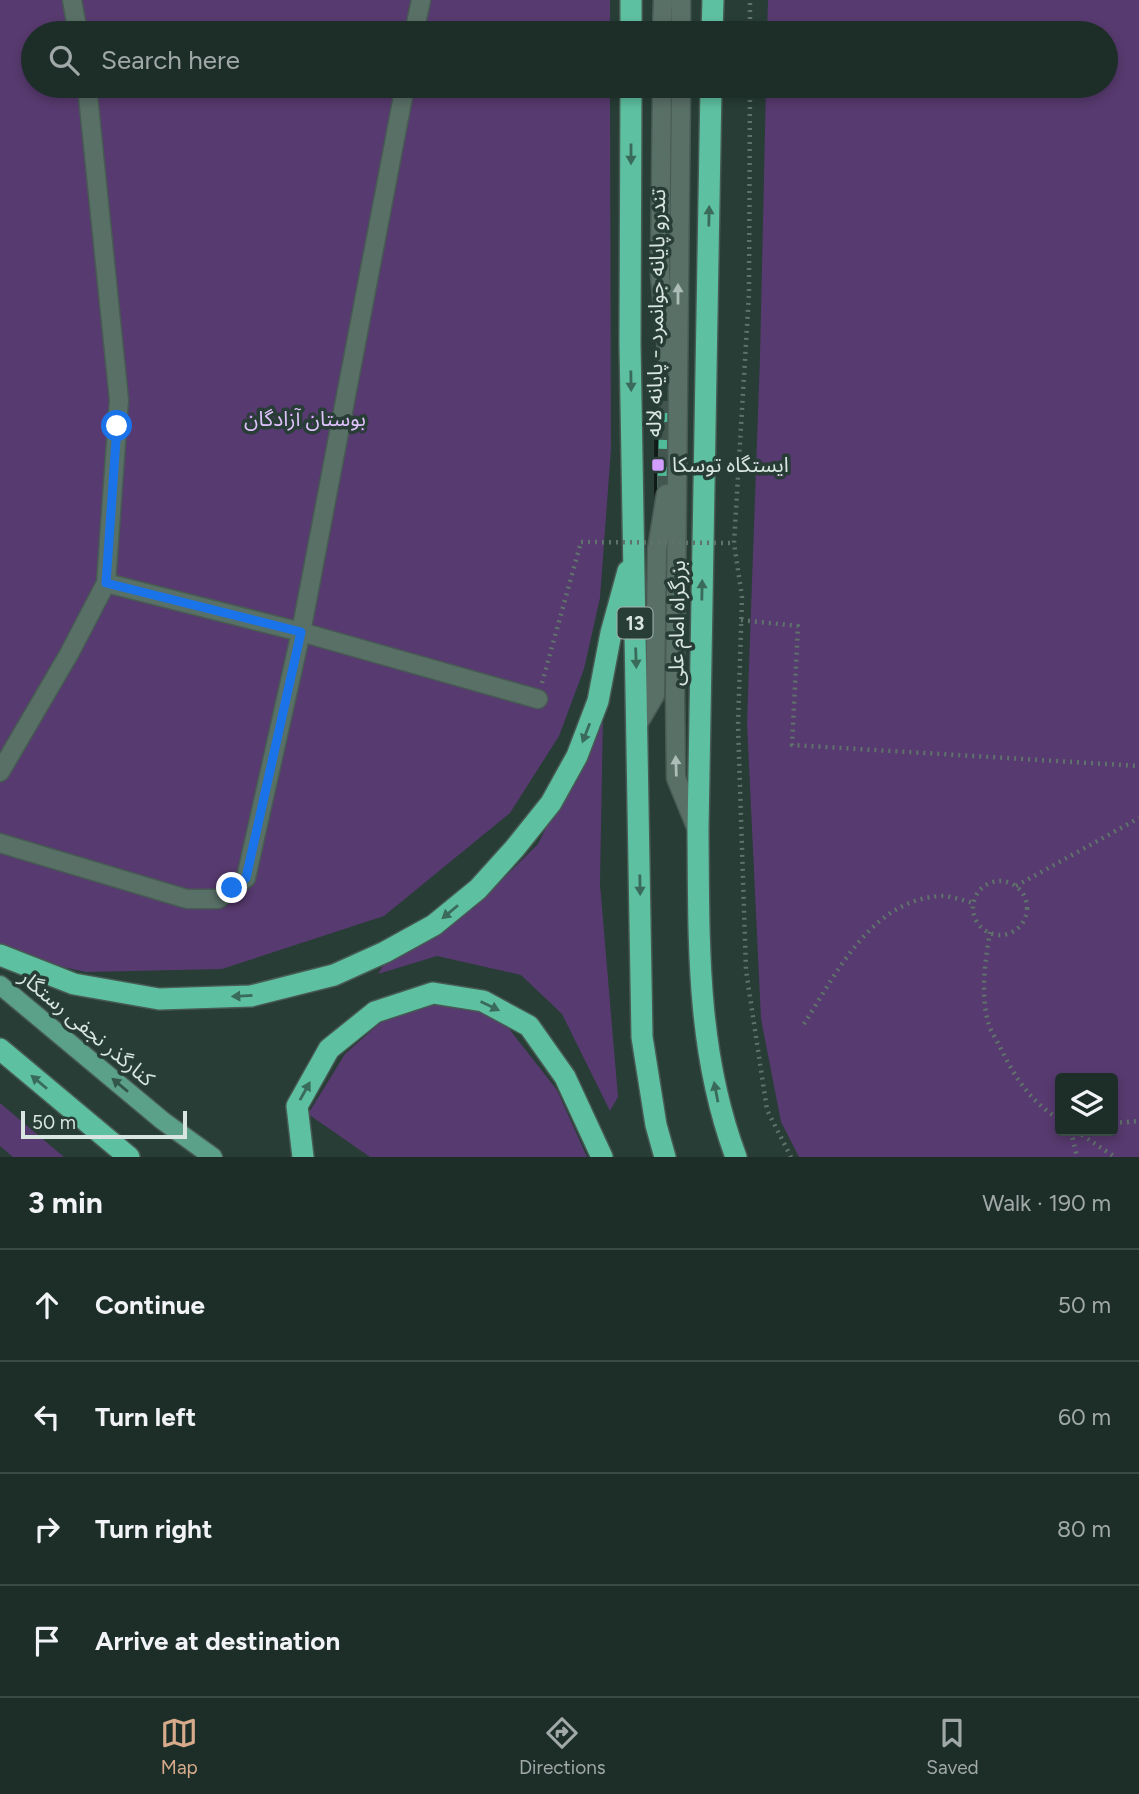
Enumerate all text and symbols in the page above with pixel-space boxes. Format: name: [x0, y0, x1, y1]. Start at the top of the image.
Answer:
search box: [21, 21, 1118, 98]
icon: search: [45, 41, 83, 79]
text: Search here: [101, 44, 240, 76]
one-way arrow: [625, 143, 637, 165]
street label: تندرو پایانه جوانمرد - پایانه لاله: [641, 189, 671, 437]
one-way arrow: [703, 205, 714, 227]
one-way arrow: [673, 282, 684, 304]
one-way arrow: [625, 371, 636, 393]
park label: بوستان آزادگان: [244, 406, 366, 431]
route start: [101, 410, 132, 441]
place label: ایستگاه توسکا: [672, 452, 789, 477]
marker: ایستگاه توسکا: [650, 457, 666, 473]
street label: بزرگراه امام علی: [663, 560, 694, 686]
one-way arrow: [696, 579, 708, 601]
road number: 13: [618, 608, 652, 638]
one-way arrow: [630, 647, 641, 669]
one-way arrow: [581, 722, 592, 743]
one-way arrow: [671, 755, 682, 777]
route end: [216, 872, 247, 903]
one-way arrow: [634, 875, 646, 897]
one-way arrow: [442, 904, 459, 919]
street label: کنارگذر نجفی رستگار: [14, 964, 160, 1091]
one-way arrow: [231, 991, 253, 1002]
one-way arrow: [480, 1000, 500, 1012]
map controls: [1055, 1073, 1118, 1136]
button: layers: [1055, 1073, 1118, 1136]
one-way arrow: [30, 1074, 48, 1090]
one-way arrow: [112, 1078, 129, 1093]
one-way arrow: [711, 1081, 722, 1103]
one-way arrow: [299, 1082, 311, 1101]
scale bar: [21, 1108, 187, 1140]
text: 50 m: [32, 1111, 76, 1134]
text: 3 min: [28, 1184, 103, 1221]
text: Walk · 190 m: [982, 1189, 1111, 1217]
icon: ahead: [28, 1286, 66, 1324]
text: Continue: [95, 1289, 205, 1321]
text: 50 m: [1058, 1291, 1111, 1319]
icon: left: [28, 1398, 66, 1436]
text: Turn left: [95, 1401, 196, 1433]
text: 60 m: [1058, 1403, 1111, 1431]
icon: right: [28, 1510, 66, 1548]
text: Turn right: [95, 1513, 212, 1545]
text: 80 m: [1057, 1515, 1111, 1543]
icon: arrive: [28, 1622, 66, 1660]
text: Arrive at destination: [95, 1625, 340, 1657]
tab: Map: [160, 1714, 198, 1779]
tab: Directions: [519, 1714, 606, 1779]
tab: Saved: [926, 1714, 979, 1779]

